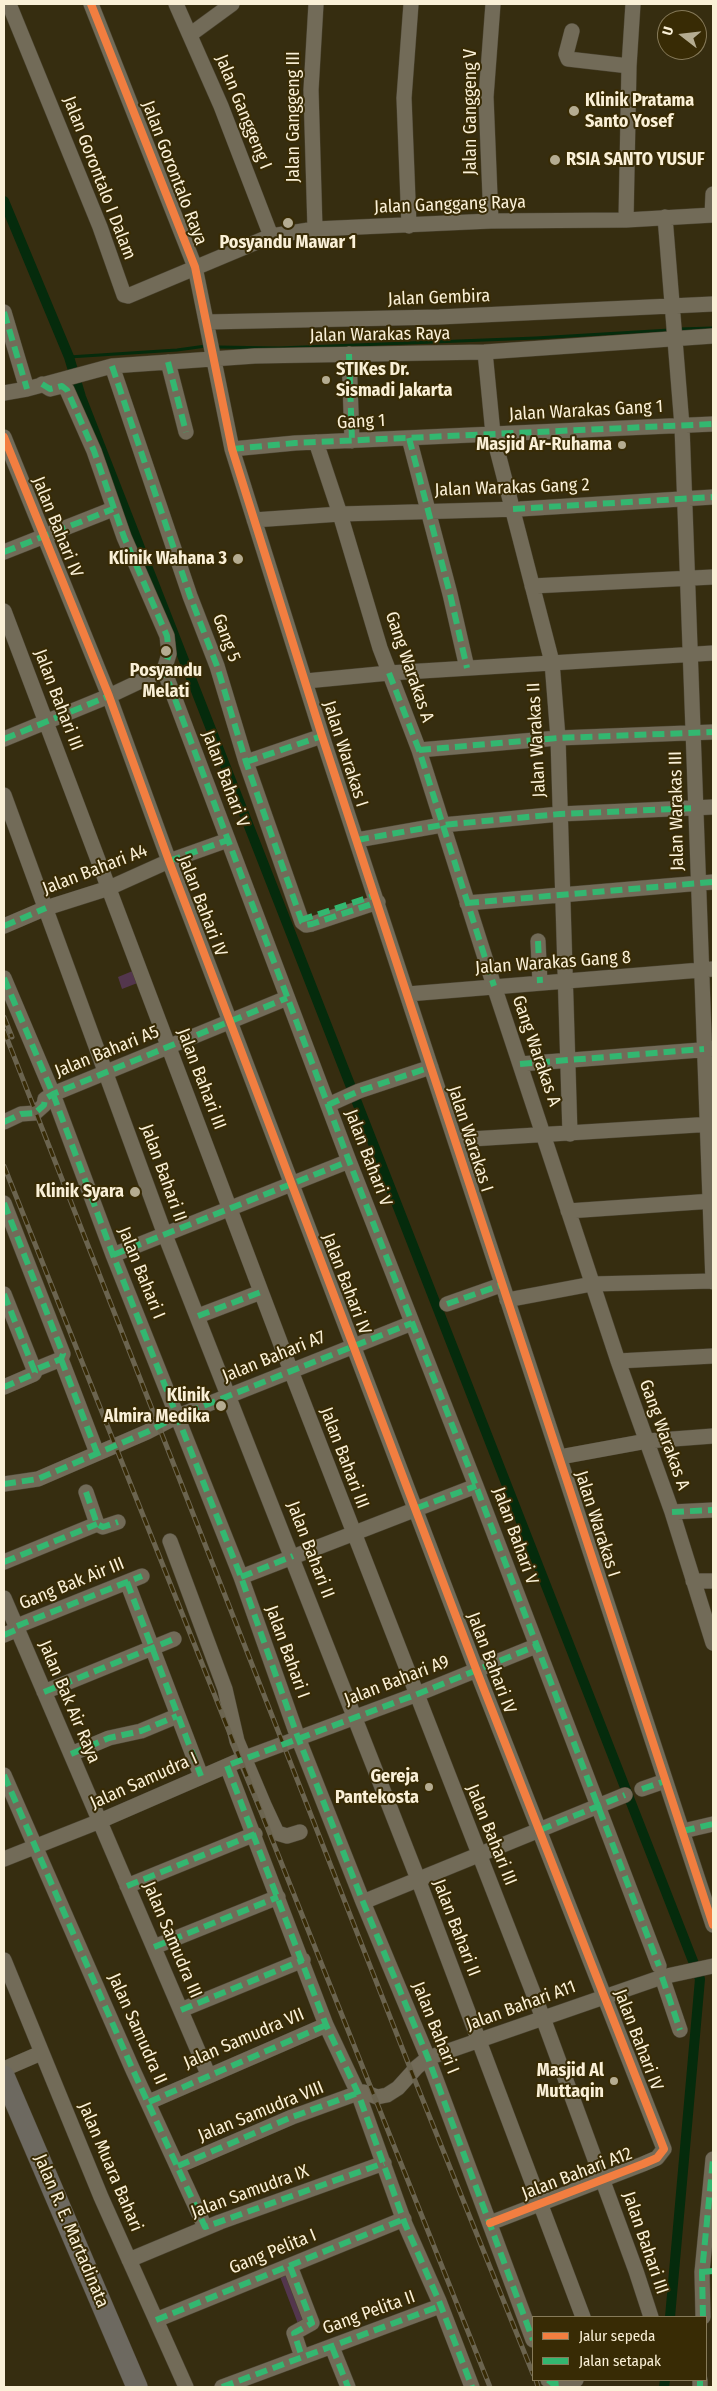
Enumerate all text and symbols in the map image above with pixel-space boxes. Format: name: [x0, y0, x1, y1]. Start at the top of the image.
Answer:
north arrow: [657, 10, 707, 60]
text: U: [659, 25, 677, 37]
street label: Jalan Ganggeng V: [460, 49, 482, 175]
street label: Jalan Ganggeng I: [210, 51, 276, 173]
street label: Jalan Ganggeng III: [283, 51, 305, 183]
place label: Klinik Pratama Santo Yosef: [585, 90, 694, 132]
street label: Jalan Gorontalo I Dalam: [58, 93, 140, 263]
street label: Jalan Gorontalo Raya: [137, 98, 211, 248]
marker: Klinik Pratama Santo Yosef: [567, 104, 581, 118]
place label: RSIA SANTO YUSUF: [566, 149, 705, 171]
marker: RSIA SANTO YUSUF: [548, 153, 562, 167]
street label: Jalan Ganggang Raya: [374, 192, 526, 218]
marker: Posyandu Mawar 1: [281, 216, 295, 230]
place label: Posyandu Mawar 1: [220, 232, 356, 254]
street label: Jalan Gembira: [387, 285, 491, 311]
street label: Jalan Warakas Raya: [310, 323, 450, 347]
place label: STIKes Dr. Sismadi Jakarta: [336, 359, 452, 402]
marker: STIKes Dr. Sismadi Jakarta: [320, 374, 332, 386]
street label: Jalan Warakas Gang 1: [508, 396, 664, 426]
street label: Gang 1: [336, 410, 386, 434]
place label: Masjid Ar-Ruhama: [476, 434, 612, 456]
marker: Masjid Ar-Ruhama: [616, 439, 628, 451]
street label: Jalan Bahari IV: [27, 474, 87, 580]
street label: Jalan Warakas Gang 2: [434, 475, 590, 501]
place label: Klinik Wahana 3: [109, 548, 227, 570]
marker: Klinik Wahana 3: [231, 552, 245, 566]
street label: Gang Warakas A: [380, 609, 438, 725]
street label: Gang 5: [207, 611, 245, 665]
marker: Posyandu Melati: [159, 644, 173, 658]
street label: Jalan Bahari III: [29, 646, 87, 754]
place label: Posyandu Melati: [130, 660, 202, 702]
street label: Jalan Warakas II: [523, 682, 551, 798]
street label: Jalan Warakas I: [318, 698, 372, 810]
street label: Jalan Bahari V: [197, 728, 253, 830]
street label: Jalan Warakas III: [665, 751, 689, 871]
street label: Jalan Bahari A4: [40, 840, 150, 900]
street label: Jalan Bahari IV: [173, 852, 231, 960]
street label: Jalan Warakas Gang 8: [474, 947, 632, 979]
street label: Gang Warakas A: [507, 993, 565, 1109]
street label: Jalan Bahari A5: [52, 1021, 162, 1083]
street label: Jalan Bahari III: [172, 1025, 230, 1133]
street label: Jalan Warakas I: [443, 1083, 497, 1195]
street label: Jalan Bahari V: [340, 1107, 396, 1209]
street label: Jalan Bahari II: [135, 1121, 191, 1225]
place label: Klinik Syara: [36, 1181, 124, 1203]
marker: Klinik Syara: [128, 1185, 142, 1199]
street label: Jalan Bahari I: [113, 1224, 169, 1322]
street label: Jalan Bahari IV: [317, 1230, 375, 1338]
street label: Jalan Bahari A7: [219, 1327, 329, 1387]
street label: Gang Warakas A: [634, 1377, 694, 1493]
place label: Klinik Almira Medika: [104, 1385, 210, 1428]
marker: Klinik Almira Medika: [214, 1399, 228, 1413]
street label: Jalan Bahari III: [315, 1404, 373, 1512]
street label: Jalan Warakas I: [570, 1468, 624, 1580]
street label: Jalan Bahari V: [487, 1484, 543, 1588]
street label: Jalan Bahari II: [282, 1498, 338, 1602]
street label: Gang Bak Air III: [16, 1553, 128, 1615]
street label: Jalan Bahari I: [260, 1603, 314, 1701]
street label: Jalan Bahari IV: [462, 1609, 520, 1717]
street label: Jalan Bak Air Raya: [33, 1637, 105, 1767]
street label: Jalan Bahari A9: [341, 1651, 453, 1711]
street label: Jalan Samudra I: [87, 1748, 201, 1814]
place label: Gereja Pantekosta: [335, 1766, 419, 1808]
marker: Gereja Pantekosta: [423, 1781, 435, 1793]
street label: Jalan Bahari III: [461, 1781, 521, 1889]
street label: Jalan Bahari II: [428, 1876, 484, 1980]
street label: Jalan Samudra III: [138, 1879, 206, 2001]
street label: Jalan Samudra II: [103, 1970, 171, 2088]
street label: Jalan Bahari A11: [463, 1976, 579, 2036]
street label: Jalan Bahari I: [407, 1979, 463, 2077]
street label: Jalan Bahari IV: [609, 1986, 667, 2094]
street label: Jalan Samudra VII: [181, 2004, 307, 2074]
place label: Masjid Al Muttaqin: [536, 2060, 604, 2102]
marker: Masjid Al Muttaqin: [608, 2075, 620, 2087]
street label: Jalan Samudra VIII: [195, 2077, 327, 2147]
street label: Jalan Muara Bahari: [73, 2099, 147, 2235]
street label: Jalan Bahari A12: [519, 2143, 635, 2205]
street label: Jalan R. E. Martadinata: [29, 2151, 113, 2311]
street label: Jalan Samudra IX: [188, 2161, 312, 2223]
street label: Jalan Bahari III: [617, 2189, 673, 2297]
street label: Gang Pelita I: [226, 2225, 320, 2279]
street label: Gang Pelita II: [320, 2286, 418, 2340]
legend: [532, 2316, 707, 2381]
text: Jalur sepeda: [579, 2327, 655, 2345]
text: Jalan setapak: [579, 2352, 661, 2370]

